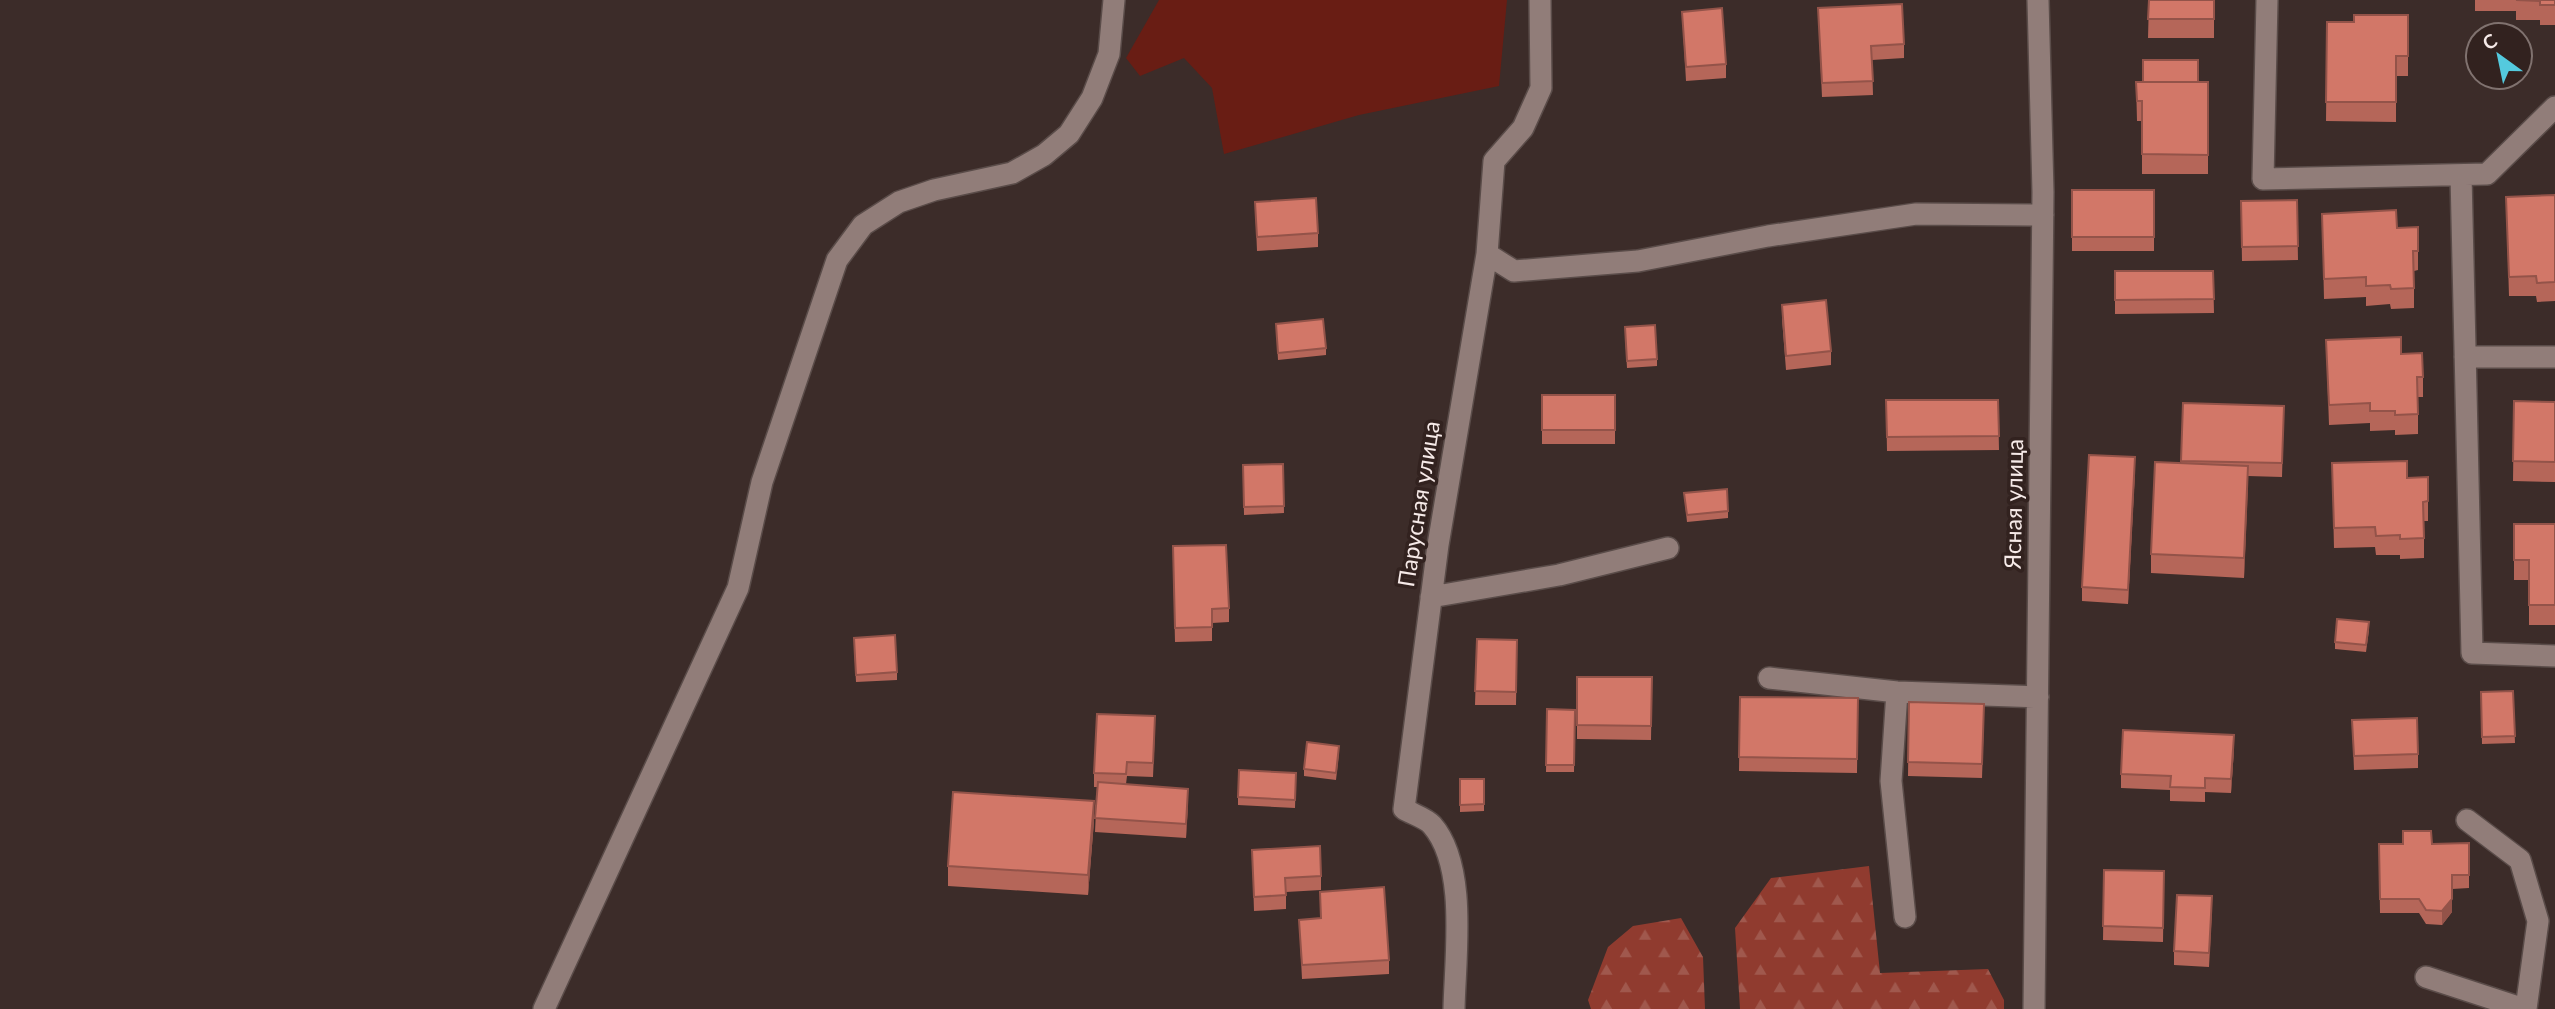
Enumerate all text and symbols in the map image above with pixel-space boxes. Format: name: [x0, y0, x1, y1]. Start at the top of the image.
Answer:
north arrow: [2464, 21, 2534, 91]
text: С: [2478, 28, 2501, 54]
street label: Парусная улица: [1391, 419, 1445, 589]
street label: Ясная улица: [1998, 439, 2028, 570]

